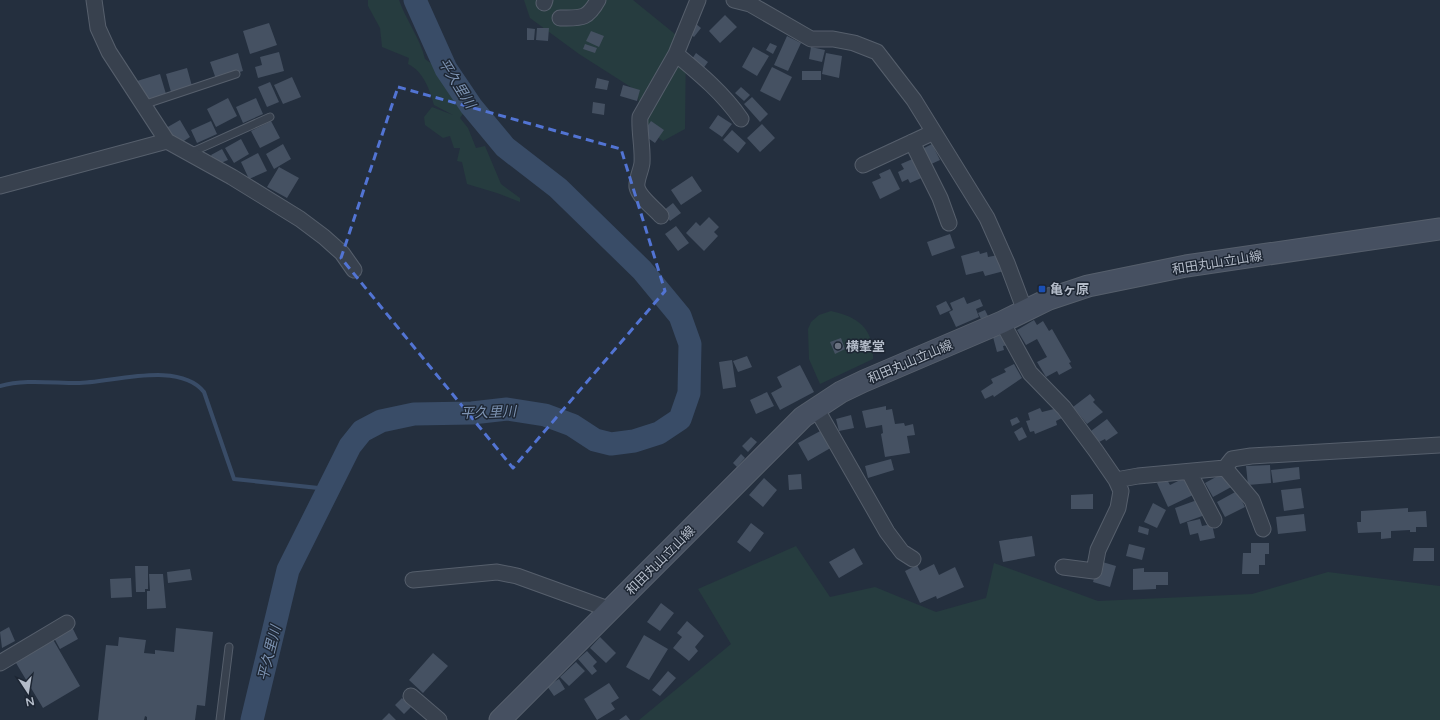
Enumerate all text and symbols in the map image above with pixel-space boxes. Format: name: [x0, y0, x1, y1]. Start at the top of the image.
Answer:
water label: 平久里川: [435, 55, 480, 113]
street label: 和田丸山立山線: [1171, 248, 1263, 278]
place label: 亀ヶ原: [1050, 282, 1089, 298]
marker: 亀ヶ原: [1037, 284, 1047, 294]
street label: 和田丸山立山線: [865, 337, 955, 387]
place label: 横峯堂: [846, 339, 885, 355]
marker: 横峯堂: [833, 341, 843, 351]
water label: 平久里川: [460, 403, 518, 422]
street label: 和田丸山立山線: [623, 523, 699, 599]
water label: 平久里川: [254, 622, 285, 682]
north arrow: [8, 672, 48, 712]
text: N: [24, 694, 36, 709]

